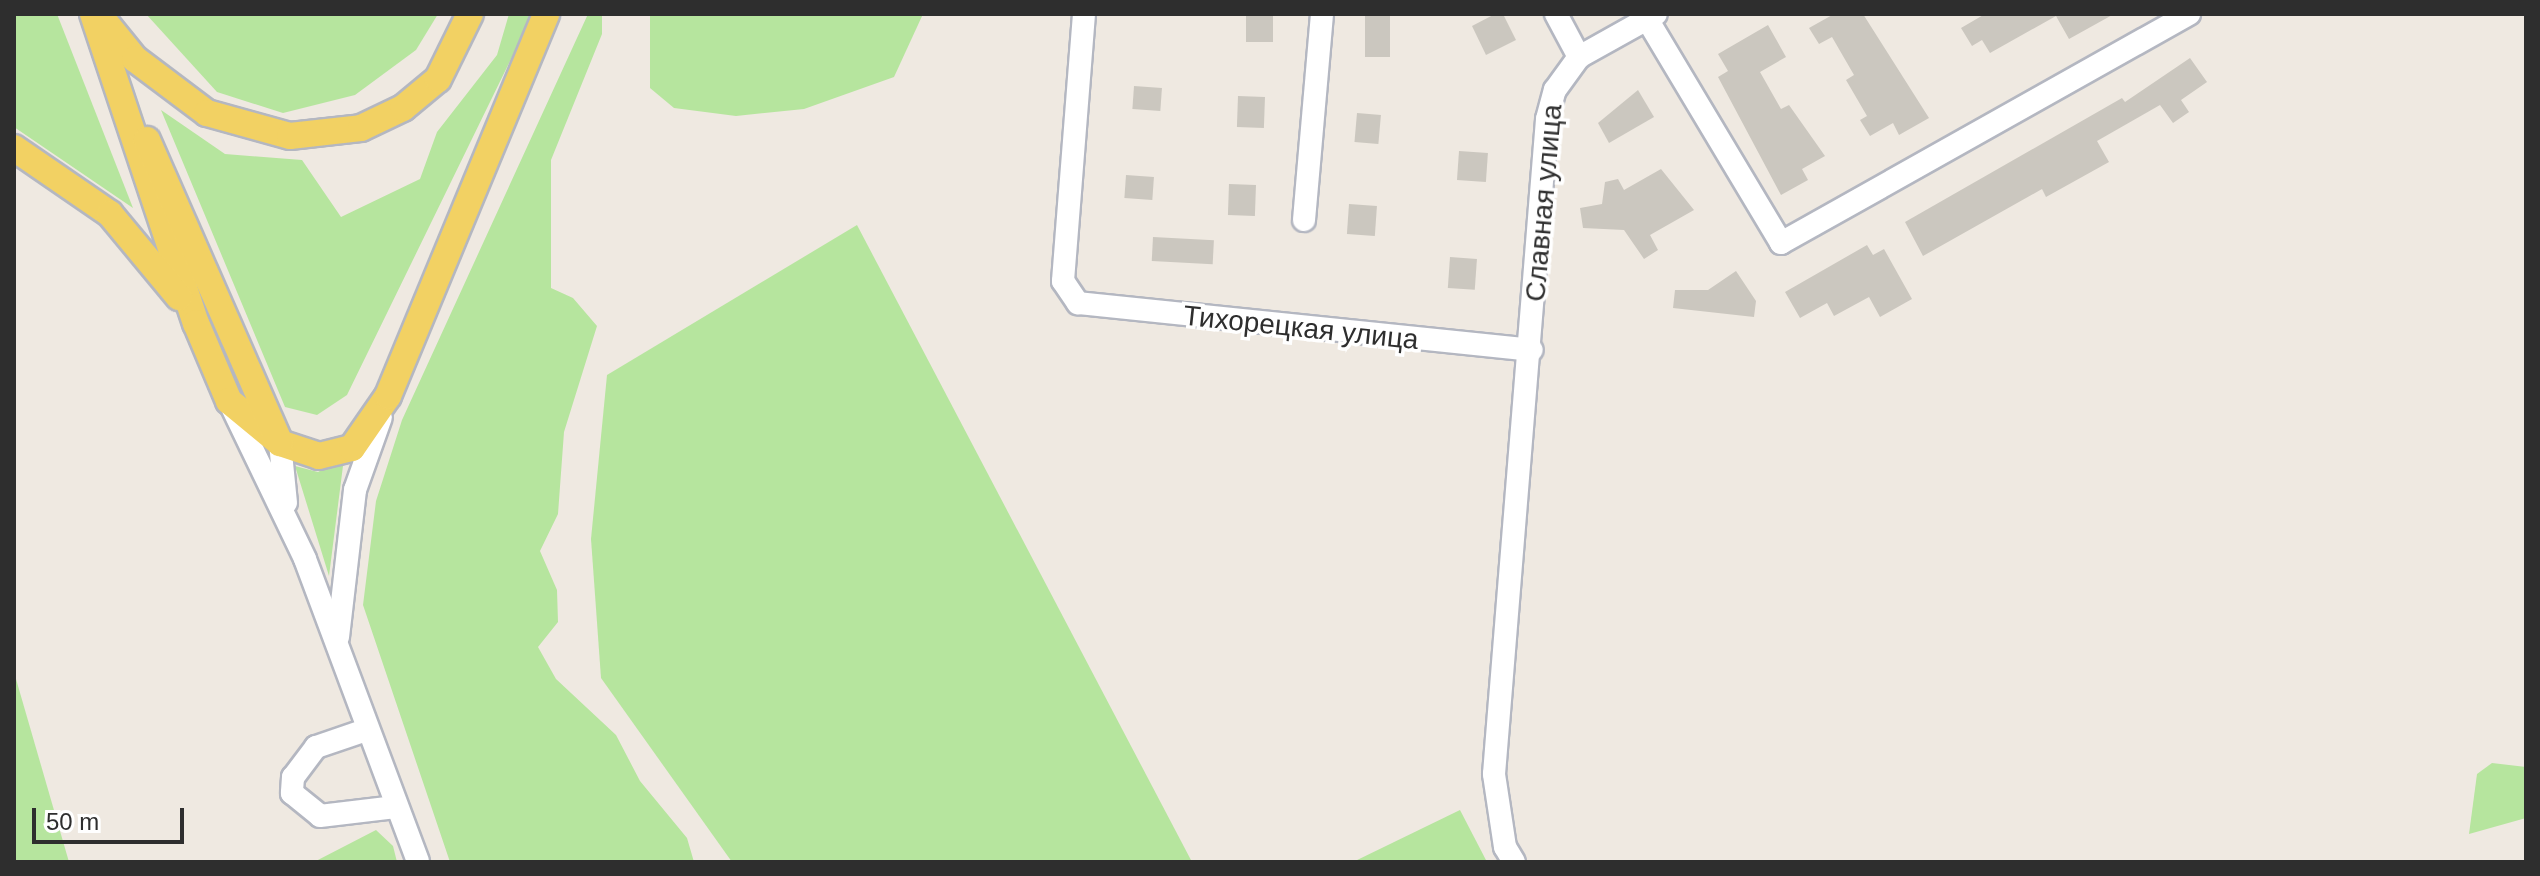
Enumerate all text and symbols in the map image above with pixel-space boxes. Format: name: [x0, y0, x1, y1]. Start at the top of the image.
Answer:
street label: Славная улица: [1519, 103, 1569, 303]
street label: Тихорецкая улица: [1182, 299, 1420, 357]
scale bar: [36, 792, 188, 842]
text: 50 m: [46, 808, 99, 835]

